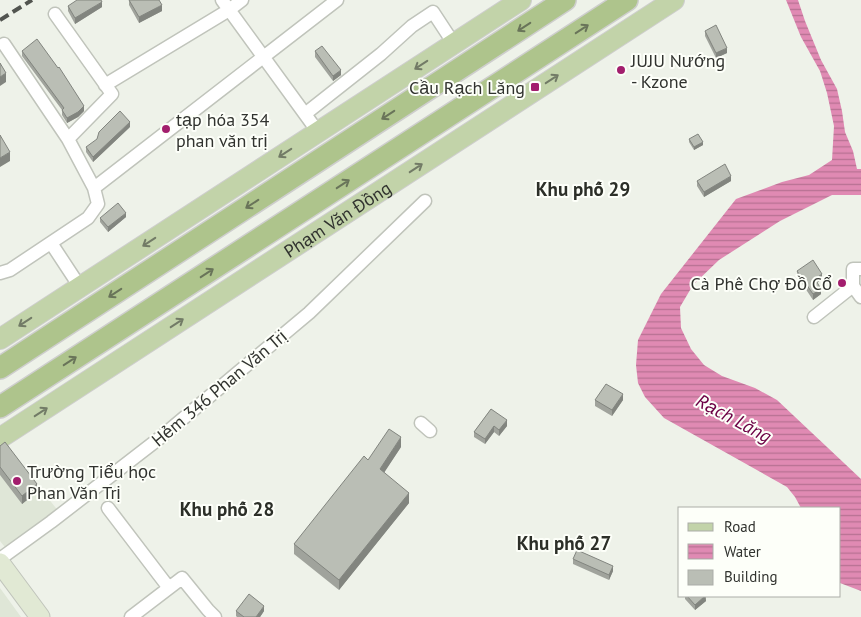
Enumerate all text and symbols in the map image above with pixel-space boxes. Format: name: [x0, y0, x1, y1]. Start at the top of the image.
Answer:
one-way arrow: [517, 21, 531, 32]
one-way arrow: [575, 24, 589, 35]
place label: JUJU Nướng - Kzone: [630, 49, 725, 93]
one-way arrow: [415, 60, 429, 70]
marker: JUJU Nướng - Kzone: [615, 64, 627, 76]
one-way arrow: [545, 74, 559, 84]
place label: Cầu Rạch Lăng: [409, 76, 525, 99]
marker: Cầu Rạch Lăng: [529, 81, 541, 93]
place label: tạp hóa 354 phan văn trị: [176, 108, 270, 152]
one-way arrow: [381, 110, 395, 120]
marker: tạp hóa 354 phan văn trị: [160, 123, 172, 135]
one-way arrow: [278, 148, 292, 159]
one-way arrow: [409, 163, 423, 173]
street label: Phạm Văn Đồng: [279, 176, 395, 262]
district label: Khu phố 29: [536, 177, 630, 201]
one-way arrow: [336, 179, 350, 190]
one-way arrow: [245, 199, 259, 209]
one-way arrow: [142, 237, 156, 247]
one-way arrow: [199, 268, 213, 278]
place label: Cà Phê Chợ Đồ Cổ: [690, 272, 832, 295]
marker: Cà Phê Chợ Đồ Cổ: [836, 277, 848, 289]
one-way arrow: [109, 288, 123, 298]
one-way arrow: [19, 318, 33, 328]
one-way arrow: [170, 318, 184, 328]
street label: Hẻm 346 Phan Văn Trị: [147, 325, 291, 451]
one-way arrow: [63, 356, 77, 366]
water label: Rạch Lăng: [692, 388, 776, 448]
one-way arrow: [34, 406, 48, 417]
place label: Trường Tiểu học Phan Văn Trị: [27, 460, 156, 504]
marker: Trường Tiểu học Phan Văn Trị: [11, 475, 23, 487]
district label: Khu phố 28: [180, 497, 274, 521]
legend: [678, 507, 841, 597]
text: Road: [724, 517, 756, 536]
district label: Khu phố 27: [517, 531, 611, 555]
text: Water: [724, 542, 761, 561]
text: Building: [724, 567, 778, 586]

